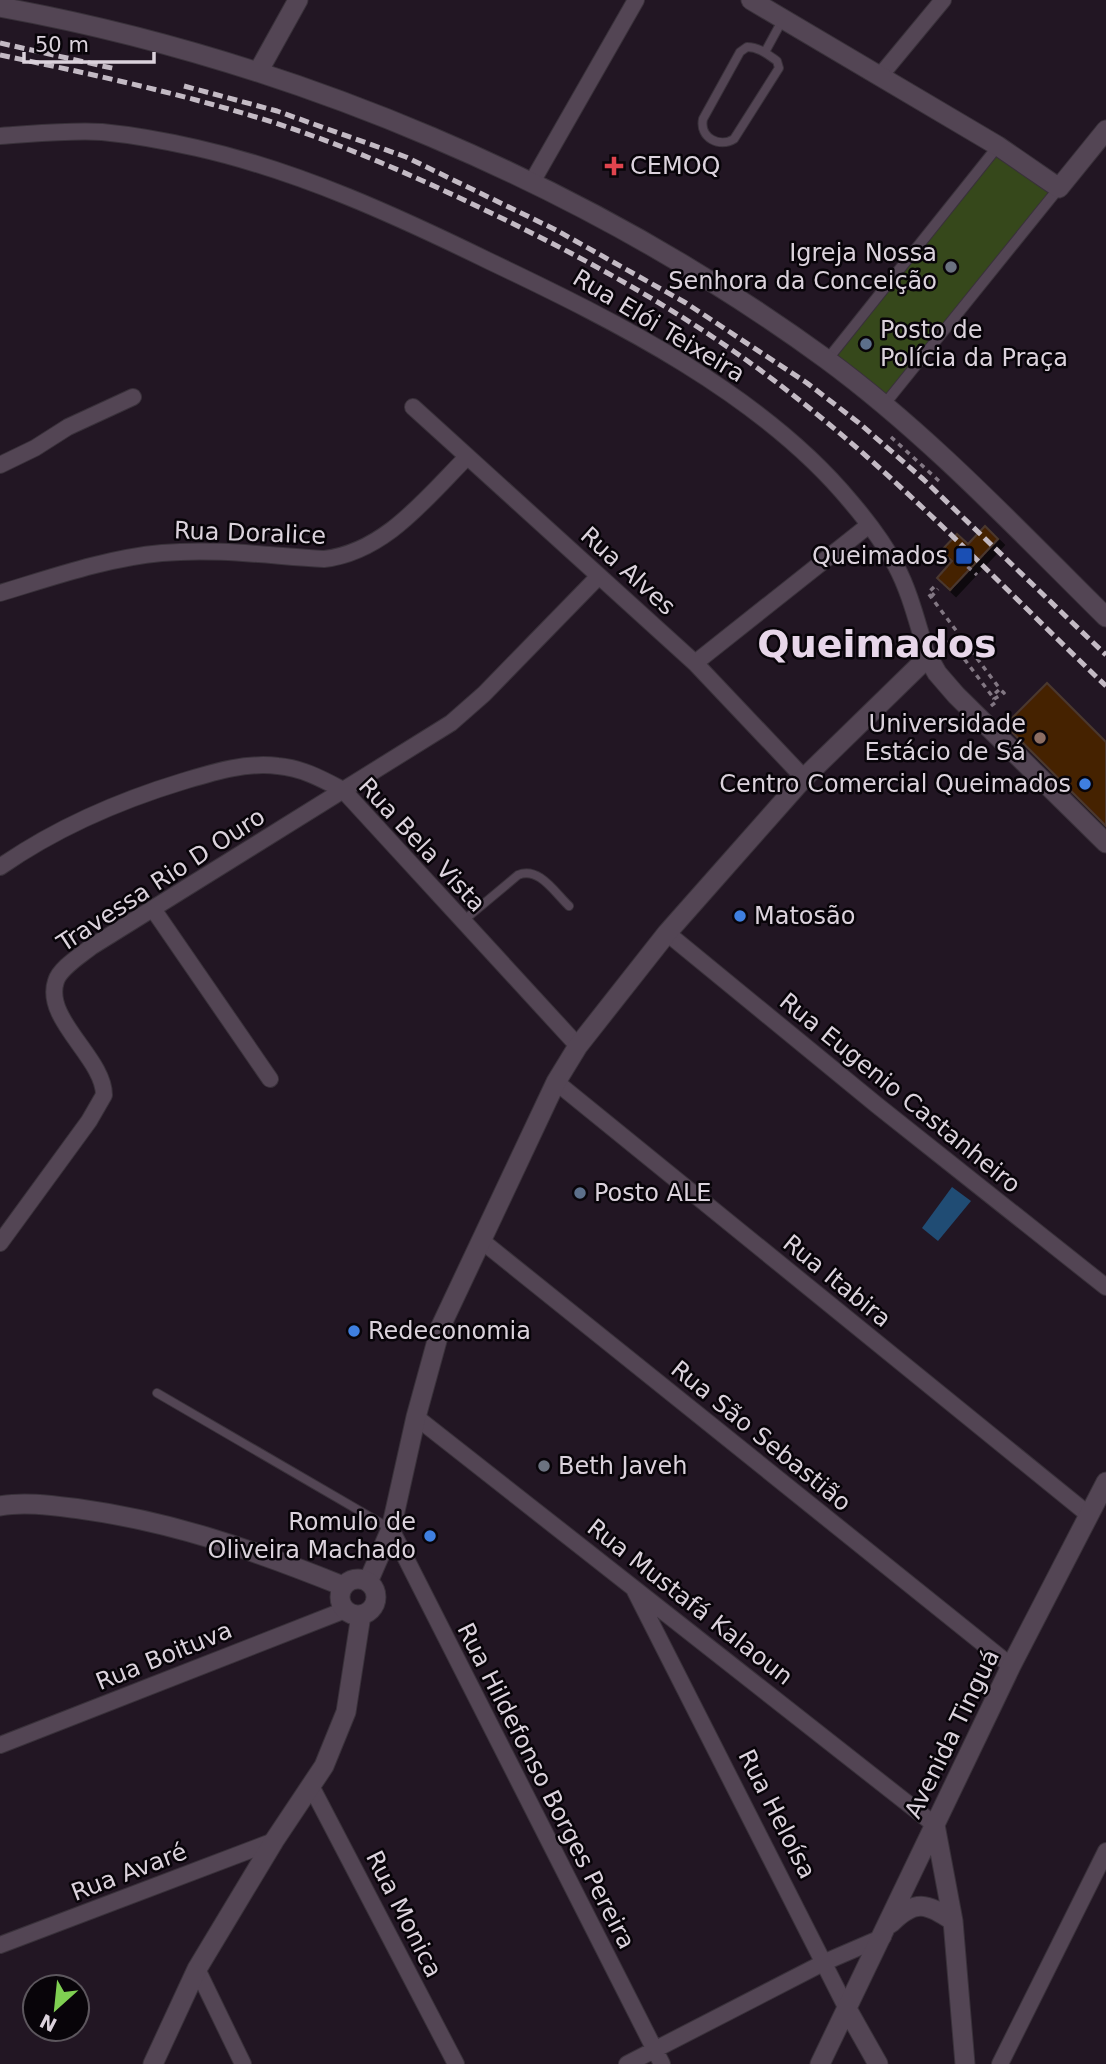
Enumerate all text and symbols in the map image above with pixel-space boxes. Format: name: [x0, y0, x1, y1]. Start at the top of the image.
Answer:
scale bar: [24, 21, 154, 65]
text: 50 m: [35, 33, 89, 57]
place label: CEMOQ: [630, 152, 720, 180]
marker: CEMOQ: [604, 156, 624, 176]
place label: Igreja Nossa Senhora da Conceição: [668, 239, 937, 295]
marker: Igreja Nossa Senhora da Conceição: [943, 259, 959, 275]
street label: Rua Elói Teixeira: [568, 264, 750, 388]
place label: Posto de Polícia da Praça: [880, 316, 1068, 372]
marker: Posto de Polícia da Praça: [858, 336, 874, 352]
street label: Rua Doralice: [173, 516, 327, 550]
street label: Rua Alves: [575, 521, 681, 621]
place label: Queimados: [812, 542, 948, 570]
marker: Queimados: [954, 546, 974, 566]
district label: Queimados: [757, 622, 997, 666]
place label: Universidade Estácio de Sá: [864, 710, 1026, 766]
marker: Universidade Estácio de Sá: [1032, 730, 1048, 746]
place label: Centro Comercial Queimados: [719, 770, 1071, 798]
street label: Rua Bela Vista: [353, 772, 491, 918]
marker: Centro Comercial Queimados: [1077, 776, 1093, 792]
street label: Travessa Rio D Ouro: [51, 802, 270, 958]
place label: Matosão: [754, 902, 855, 930]
marker: Matosão: [732, 908, 748, 924]
street label: Rua Eugenio Castanheiro: [774, 987, 1026, 1199]
place label: Posto ALE: [594, 1179, 711, 1207]
marker: Posto ALE: [572, 1185, 588, 1201]
street label: Rua Itabira: [777, 1229, 897, 1333]
place label: Redeconomia: [368, 1317, 531, 1345]
marker: Redeconomia: [346, 1323, 362, 1339]
street label: Rua São Sebastião: [665, 1355, 857, 1517]
place label: Beth Javeh: [558, 1452, 687, 1480]
marker: Beth Javeh: [536, 1458, 552, 1474]
place label: Romulo de Oliveira Machado: [207, 1508, 416, 1564]
street label: Rua Mustafá Kalaoun: [582, 1513, 798, 1691]
marker: Romulo de Oliveira Machado: [422, 1528, 438, 1544]
street label: Rua Boituva: [92, 1616, 236, 1696]
street label: Rua Hildefonso Borges Pereira: [451, 1618, 641, 1954]
street label: Avenida Tinguá: [899, 1645, 1005, 1823]
street label: Rua Heloísa: [732, 1745, 822, 1883]
street label: Rua Avaré: [67, 1837, 191, 1907]
street label: Rua Monica: [360, 1846, 448, 1982]
north arrow: [21, 1973, 91, 2043]
text: N: [36, 2010, 60, 2037]

